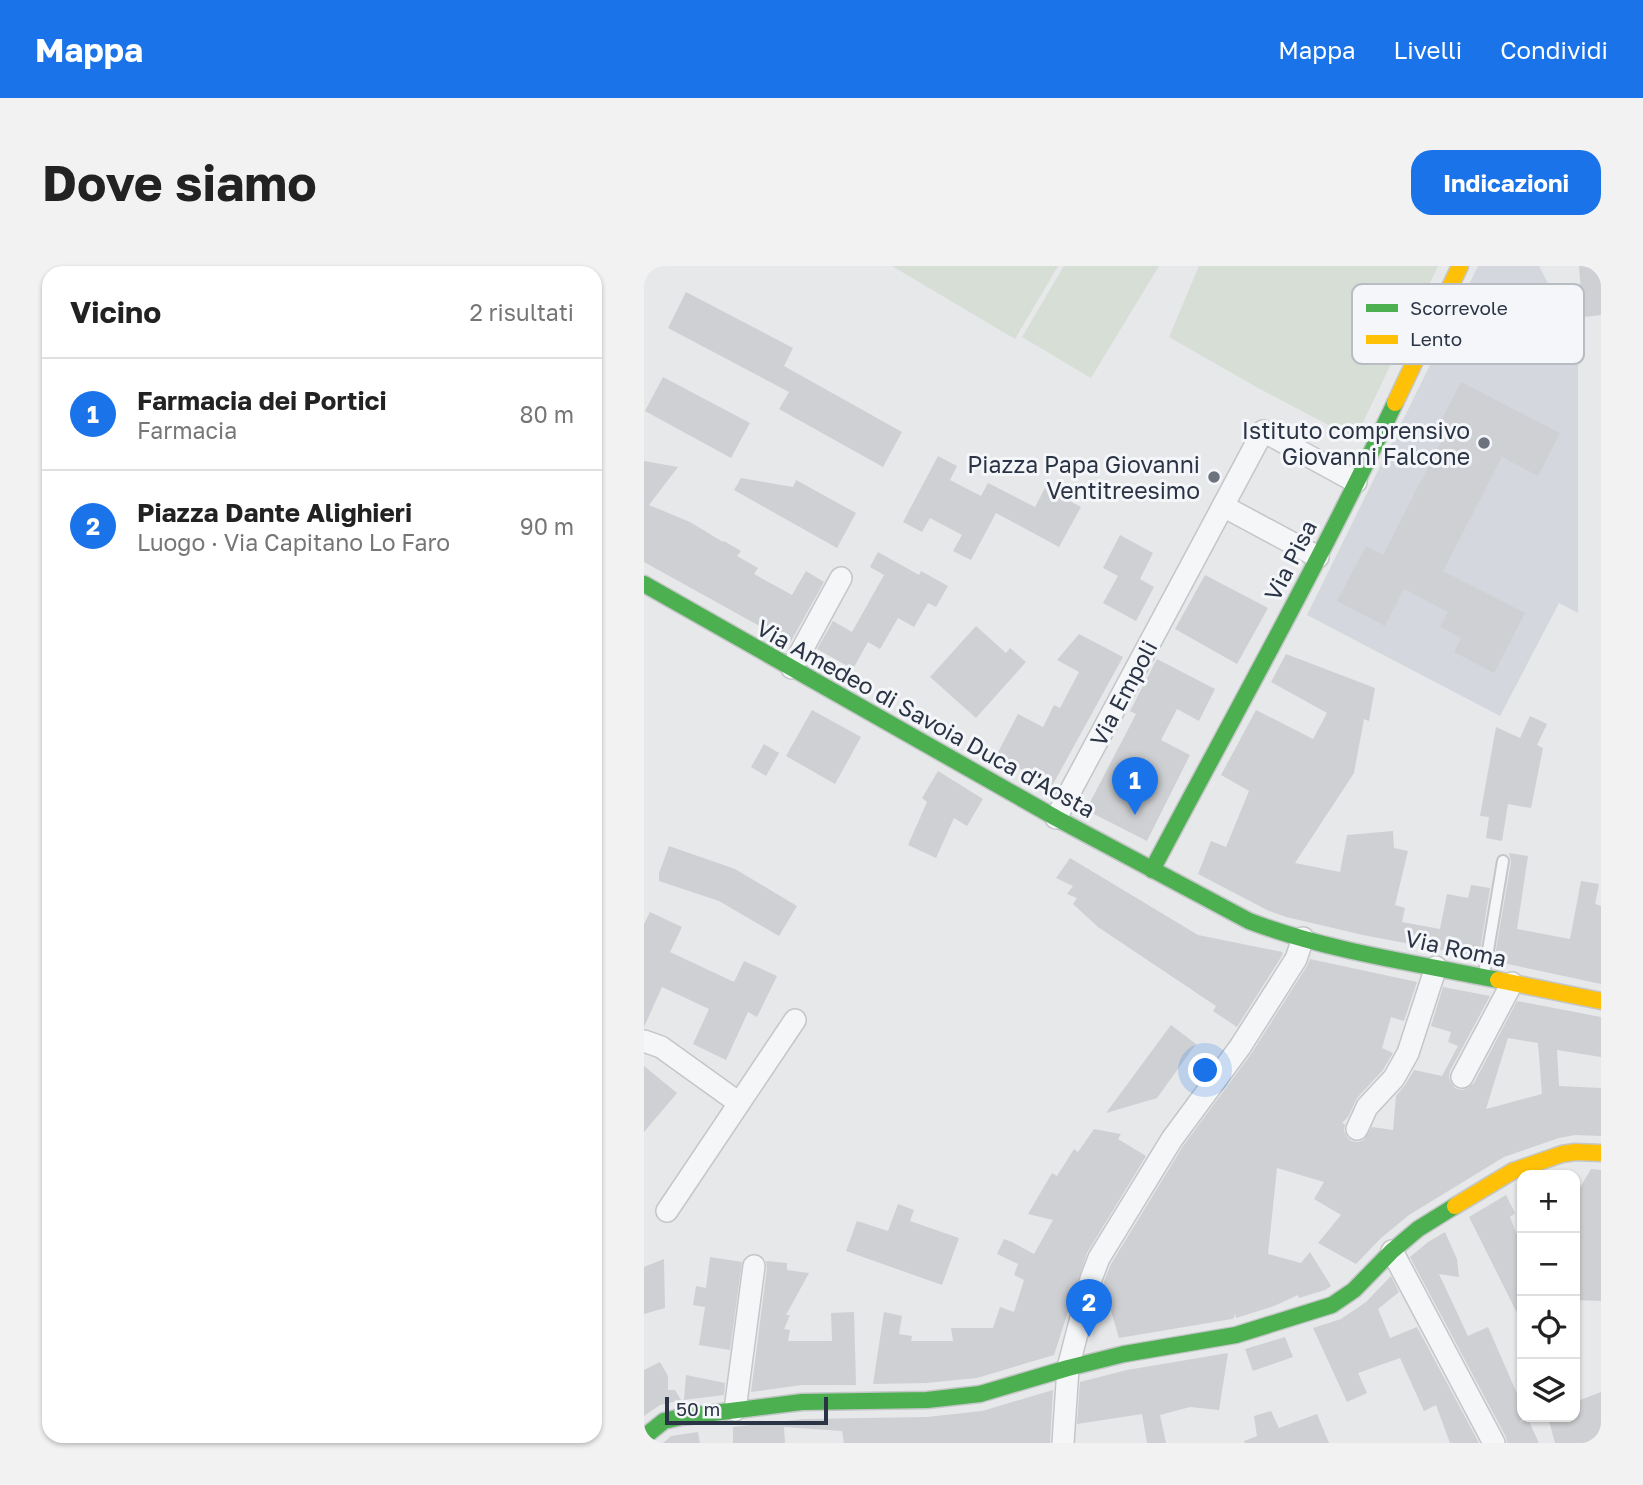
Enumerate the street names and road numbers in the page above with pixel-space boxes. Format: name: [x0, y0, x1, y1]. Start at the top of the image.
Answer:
street label: Via Pisa: [1258, 515, 1322, 605]
street label: Via Amedeo di Savoia Duca d'Aosta: [752, 613, 1100, 823]
street label: Via Empoli: [1083, 635, 1163, 751]
street label: Via Roma: [1403, 924, 1509, 972]

